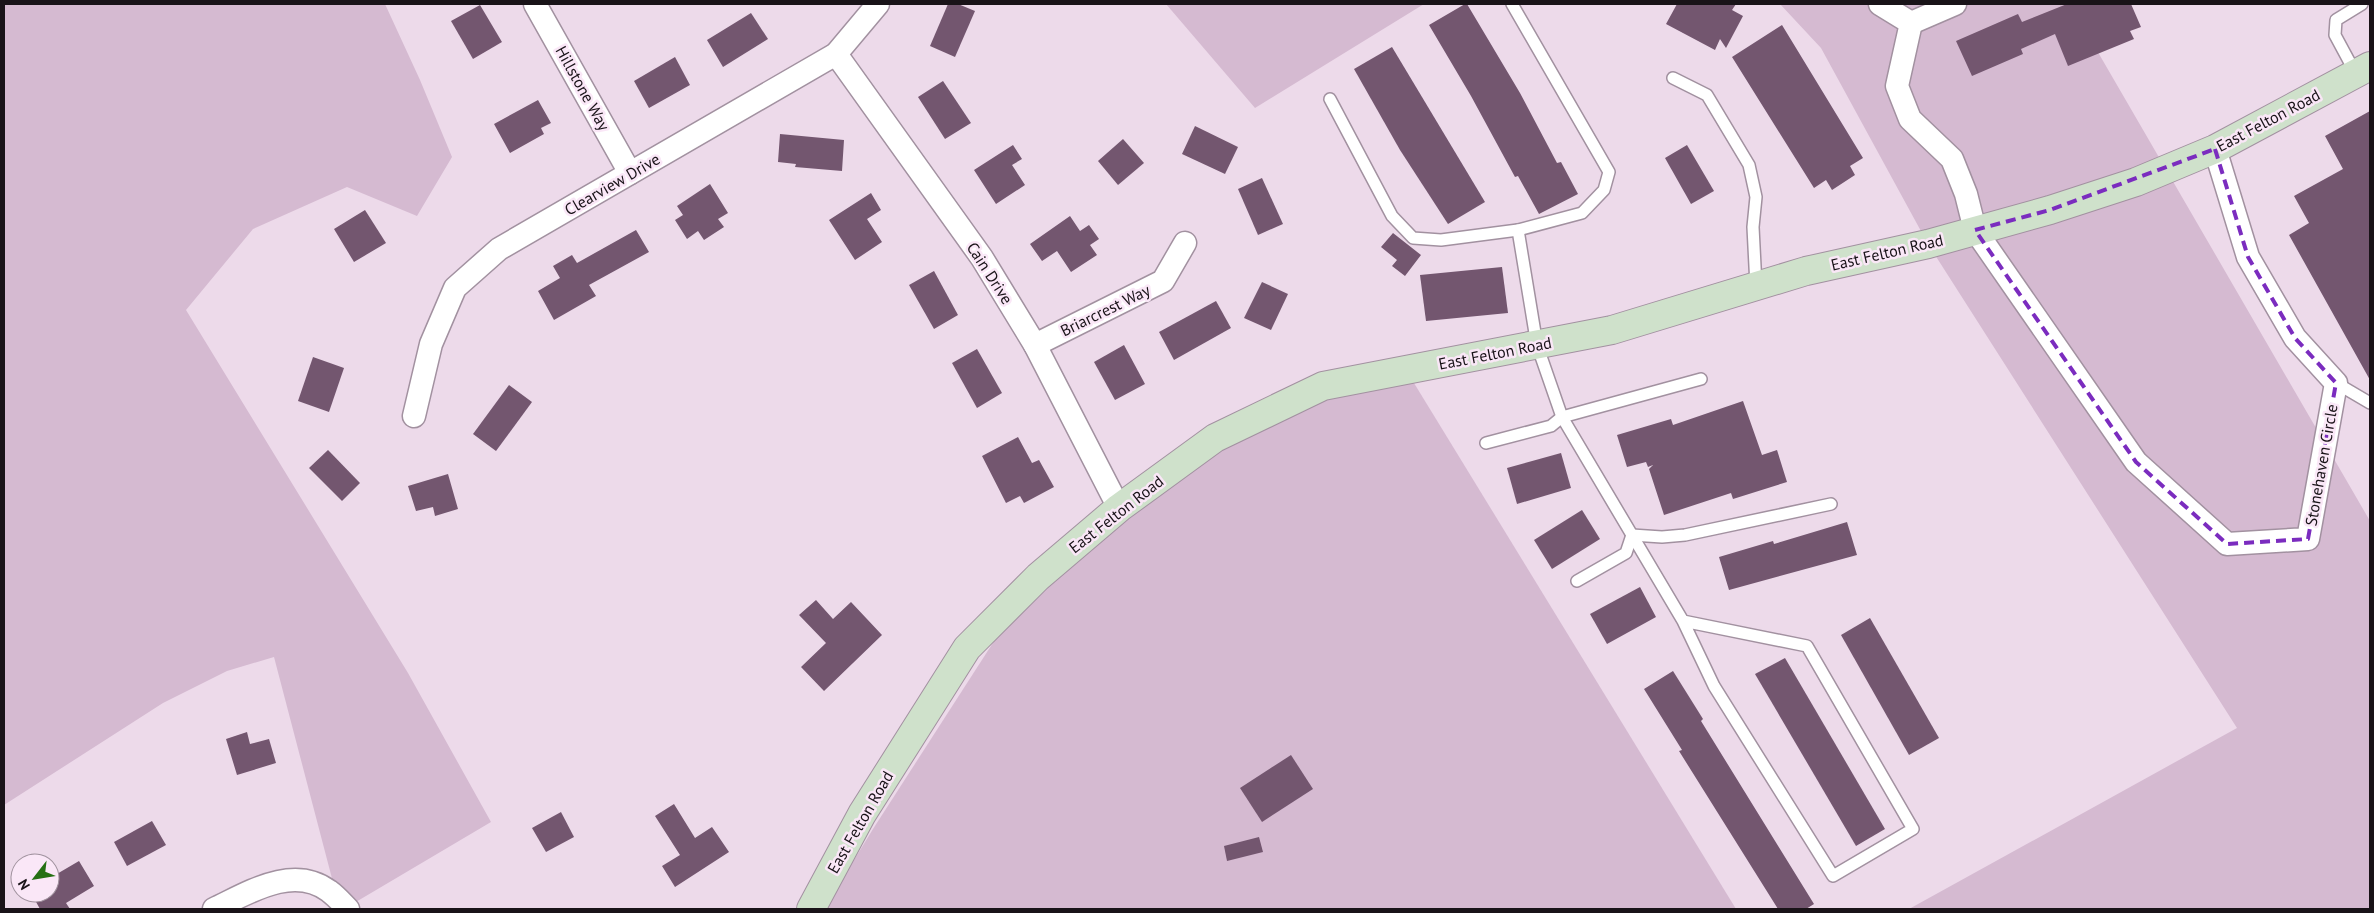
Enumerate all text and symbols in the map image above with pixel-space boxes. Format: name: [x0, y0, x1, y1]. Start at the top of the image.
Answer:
street label: Hillstone Way: [552, 42, 615, 134]
street label: East Felton Road: [2213, 84, 2323, 156]
street label: Clearview Drive: [561, 149, 663, 219]
street label: East Felton Road: [1829, 229, 1945, 275]
street label: Cain Drive: [963, 238, 1017, 308]
street label: Briarcrest Way: [1057, 279, 1154, 340]
street label: East Felton Road: [1437, 332, 1553, 374]
street label: Stonehaven Circle: [2300, 402, 2342, 528]
street label: East Felton Road: [1065, 471, 1167, 557]
street label: East Felton Road: [823, 767, 897, 877]
north arrow: [10, 853, 60, 903]
text: N: [14, 876, 34, 893]

